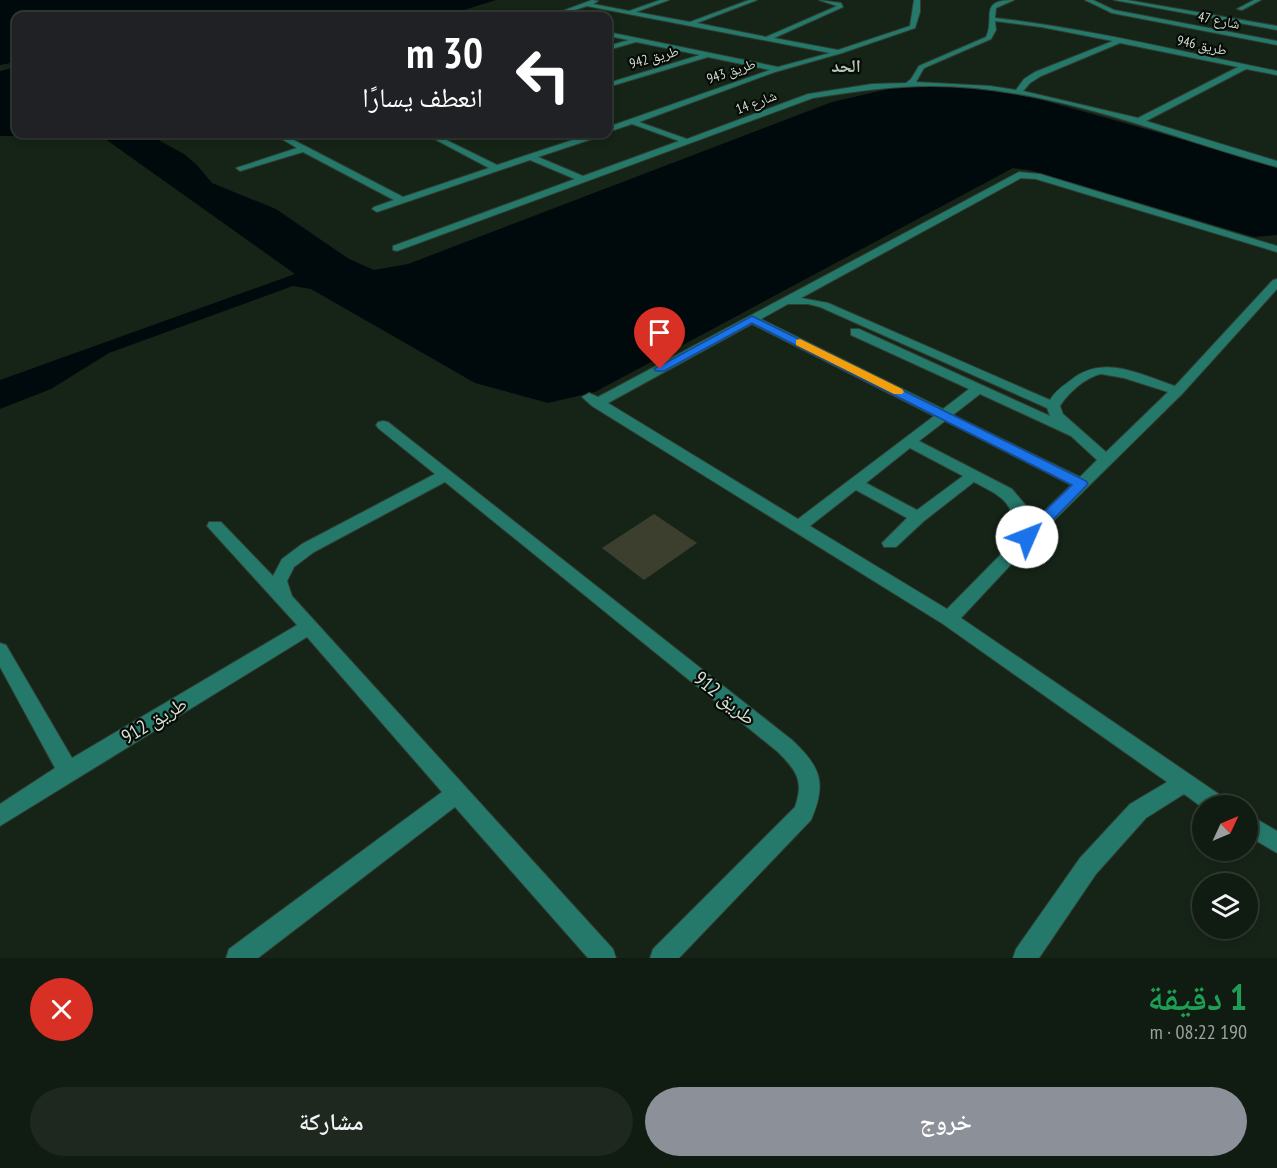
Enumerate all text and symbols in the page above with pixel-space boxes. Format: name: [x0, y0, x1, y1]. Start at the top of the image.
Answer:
street label: شارع 47: [1196, 7, 1241, 34]
text: 30 m: [406, 25, 483, 80]
street label: طريق 946: [1175, 31, 1229, 60]
icon: left: [504, 36, 582, 114]
street label: طريق 942: [627, 41, 681, 74]
street label: طريق 943: [704, 54, 758, 89]
district label: الحد: [831, 54, 861, 77]
text: انعطف يسارًا: [362, 80, 483, 114]
street label: شارع 14: [733, 86, 779, 119]
pin: [634, 307, 685, 369]
icon: arrive: [643, 316, 676, 349]
position arrow: [995, 505, 1059, 569]
street label: طريق 912: [689, 665, 761, 731]
street label: طريق 912: [116, 690, 192, 750]
north arrow: [1192, 795, 1258, 861]
map controls: [1192, 795, 1258, 939]
button: layers: [1192, 873, 1258, 939]
text: 1 دقيقة: [1148, 973, 1247, 1020]
button: close: [30, 978, 93, 1041]
text: 190 m · 08:22: [1150, 1019, 1247, 1045]
button: مشاركة: [30, 1087, 633, 1156]
button: خروج: [645, 1087, 1247, 1156]

